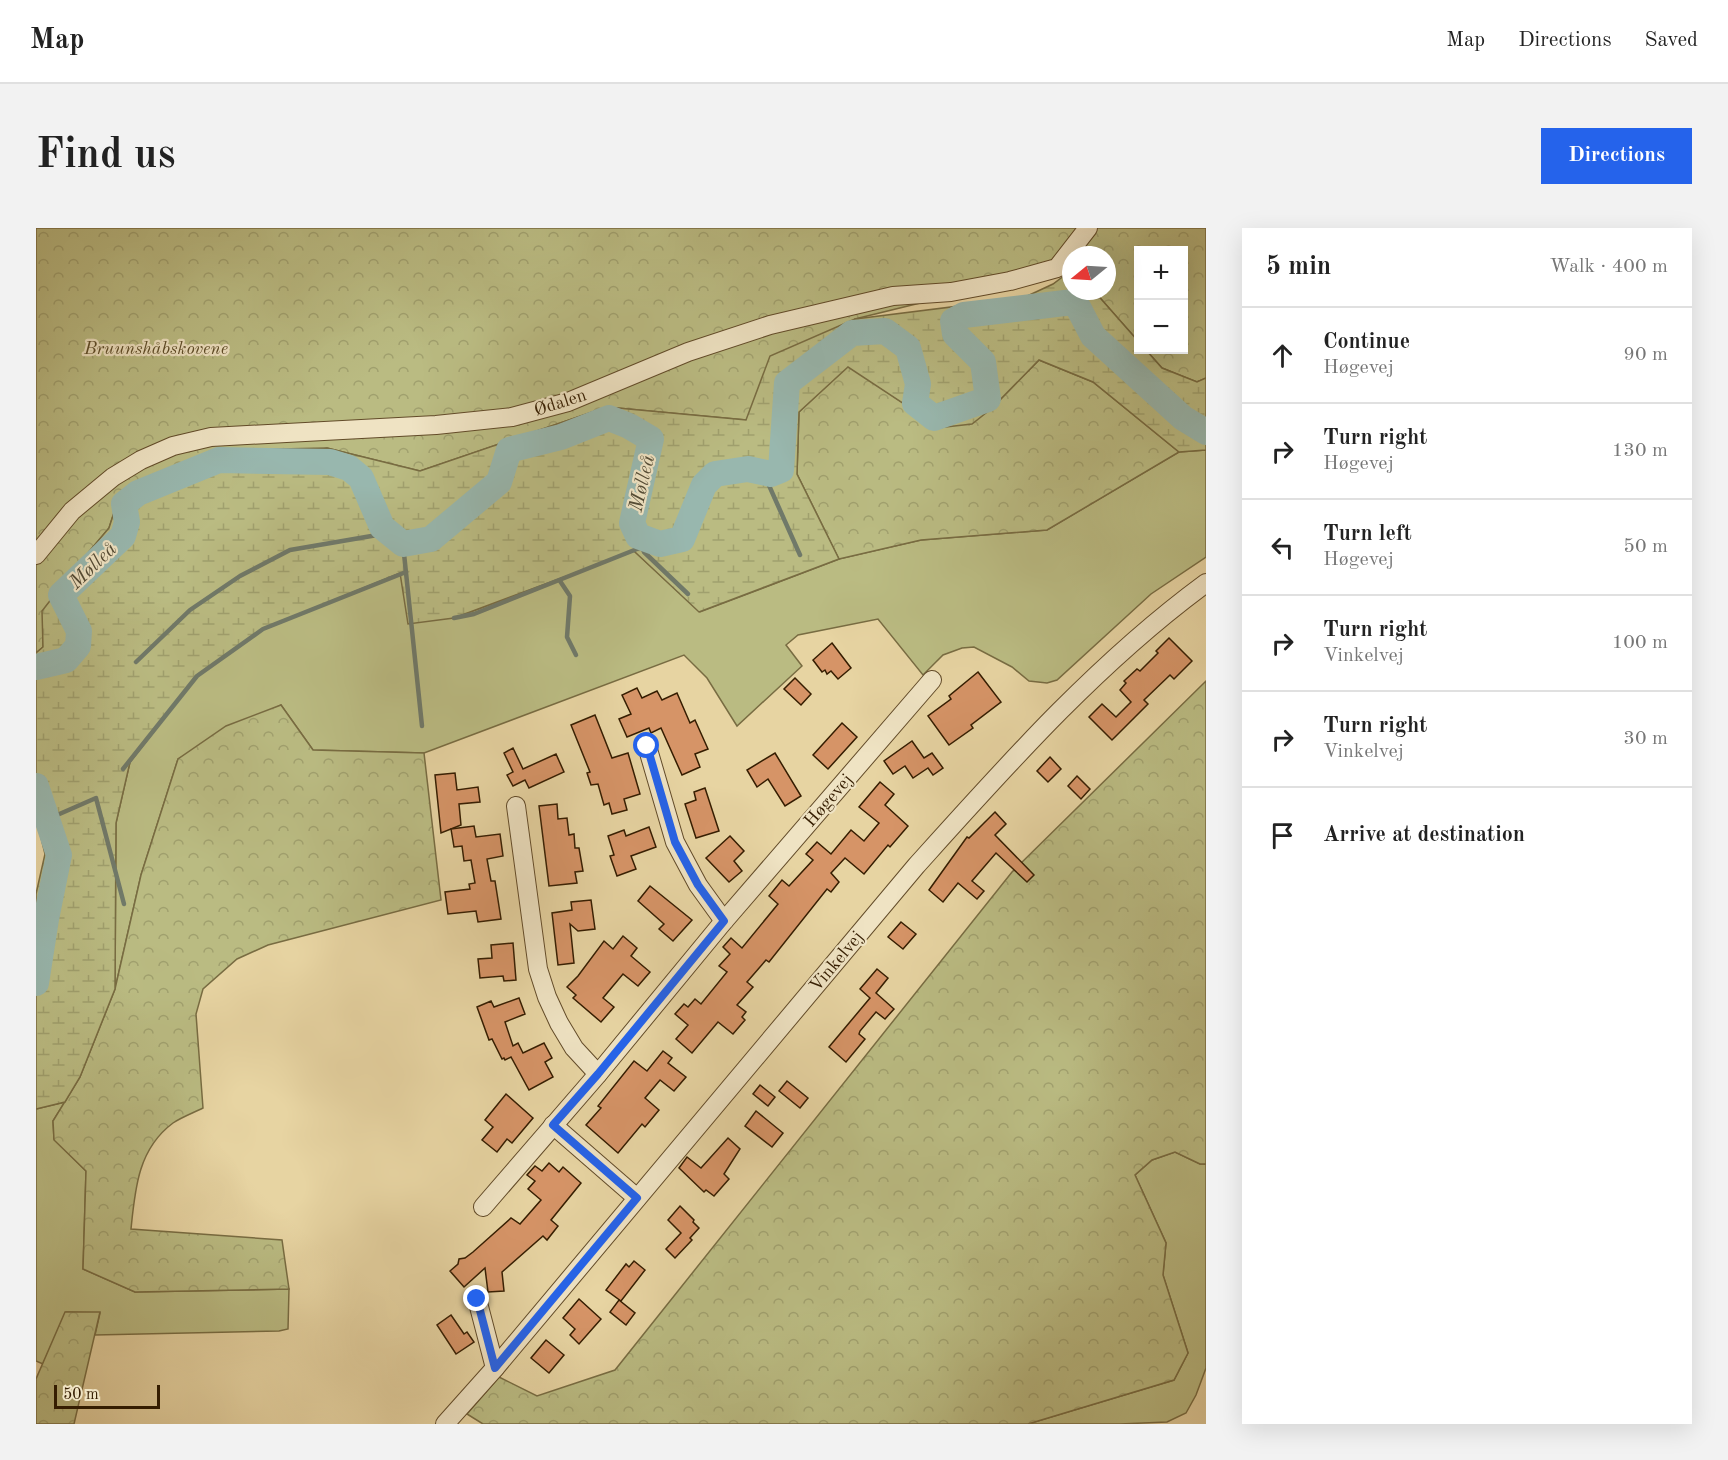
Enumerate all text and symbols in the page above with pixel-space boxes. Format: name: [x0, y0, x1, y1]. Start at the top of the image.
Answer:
text: Map: [30, 27, 84, 55]
text: Map: [1446, 30, 1485, 51]
text: Directions: [1518, 30, 1612, 51]
text: Saved: [1645, 30, 1698, 51]
button: Directions: [1541, 128, 1692, 184]
text: Find us: [36, 135, 175, 177]
north arrow: [1062, 246, 1116, 300]
map controls: [1134, 246, 1188, 354]
button: +: [1134, 246, 1188, 300]
text: 5 min: [1266, 254, 1331, 280]
text: Walk · 400 m: [1549, 257, 1668, 277]
button: −: [1134, 300, 1188, 354]
text: Continue: [1323, 331, 1410, 353]
icon: ahead: [1266, 339, 1299, 372]
park label: Bruunshåbskovene: [83, 340, 228, 358]
text: 90 m: [1623, 345, 1668, 365]
text: Høgevej: [1323, 358, 1394, 378]
street label: Ødalen: [532, 386, 589, 420]
text: Turn right: [1323, 427, 1427, 449]
icon: right: [1266, 435, 1299, 468]
text: 130 m: [1612, 441, 1668, 461]
water label: Mølleå: [626, 453, 659, 515]
text: Høgevej: [1323, 454, 1394, 474]
text: Turn left: [1323, 523, 1412, 545]
icon: left: [1266, 531, 1299, 564]
text: 50 m: [1623, 537, 1668, 557]
water label: Mølleå: [65, 539, 121, 594]
text: Høgevej: [1323, 550, 1394, 570]
text: Turn right: [1323, 619, 1427, 641]
icon: right: [1266, 627, 1299, 660]
text: 100 m: [1612, 633, 1668, 653]
text: Vinkelvej: [1323, 646, 1404, 666]
text: Turn right: [1323, 715, 1427, 737]
icon: right: [1266, 723, 1299, 756]
text: 30 m: [1623, 729, 1668, 749]
route start: [633, 732, 659, 758]
text: Vinkelvej: [1323, 742, 1404, 762]
street label: Høgevej: [801, 771, 856, 831]
icon: arrive: [1266, 819, 1299, 852]
text: Arrive at destination: [1323, 824, 1525, 846]
street label: Vinkelvej: [806, 928, 867, 995]
route end: [463, 1285, 489, 1311]
scale bar: [54, 1382, 160, 1410]
text: 50 m: [63, 1387, 99, 1403]

